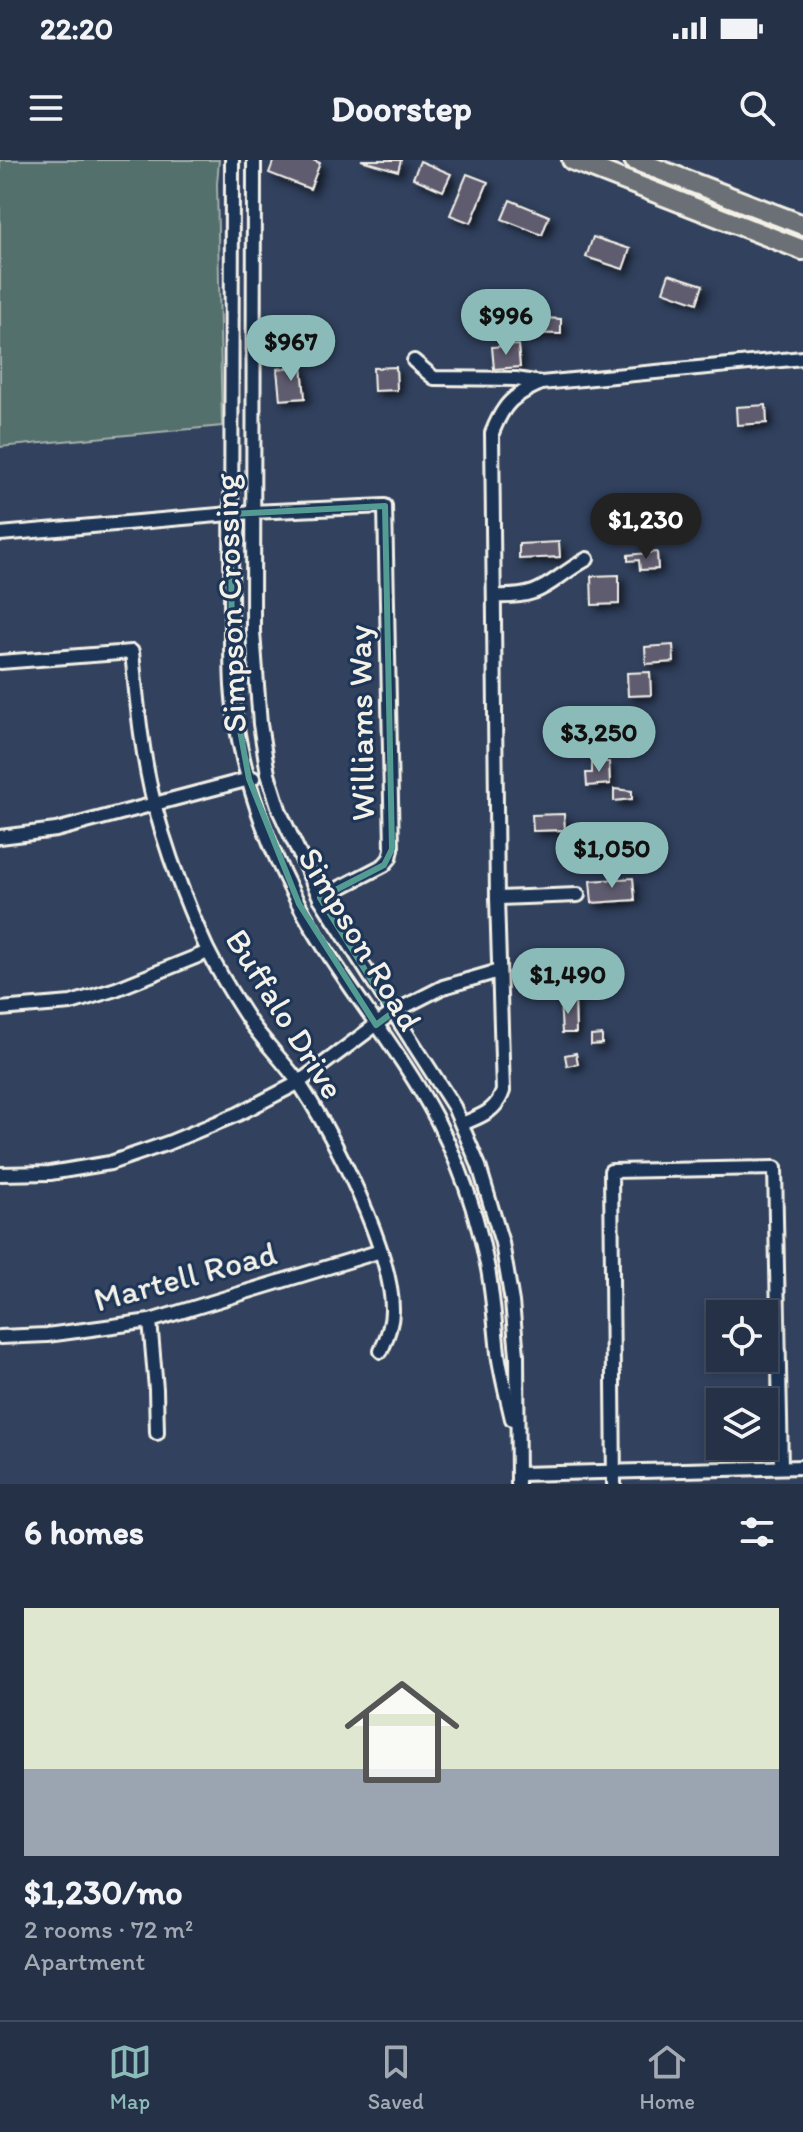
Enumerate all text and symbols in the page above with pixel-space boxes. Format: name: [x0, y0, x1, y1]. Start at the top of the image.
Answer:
text: 22:20: [40, 10, 113, 47]
icon: menu: [24, 86, 68, 130]
icon: search: [735, 86, 779, 130]
text: Doorstep: [331, 87, 472, 130]
pin: $996: [459, 289, 553, 357]
text: $996: [479, 299, 533, 331]
pin: $967: [244, 315, 338, 383]
text: $967: [264, 325, 318, 357]
street label: Simpson Crossing: [205, 472, 255, 733]
pin: $1,230: [581, 493, 711, 561]
text: $1,230: [608, 503, 684, 535]
street label: Williams Way: [339, 624, 383, 821]
pin: $3,250: [534, 706, 664, 774]
text: $3,250: [561, 716, 637, 748]
pin: $1,050: [547, 822, 677, 890]
text: $1,050: [573, 832, 651, 864]
street label: Simpson Road: [289, 840, 431, 1038]
street label: Buffalo Drive: [217, 921, 353, 1107]
pin: $1,490: [503, 948, 633, 1016]
text: $1,490: [530, 958, 606, 990]
street label: Martell Road: [89, 1232, 281, 1320]
map controls: [706, 1300, 778, 1460]
button: locate: [706, 1300, 778, 1372]
button: layers: [706, 1388, 778, 1460]
icon: filters: [735, 1510, 779, 1554]
text: 6 homes: [24, 1512, 144, 1553]
icon: home: [330, 1660, 474, 1804]
text: $1,230/mo: [24, 1872, 183, 1913]
text: 2 rooms · 72 m²: [24, 1913, 193, 1945]
text: Apartment: [24, 1945, 145, 1977]
tab: Map: [108, 2040, 152, 2115]
tab: Saved: [368, 2040, 424, 2115]
tab: Home: [640, 2040, 695, 2115]

